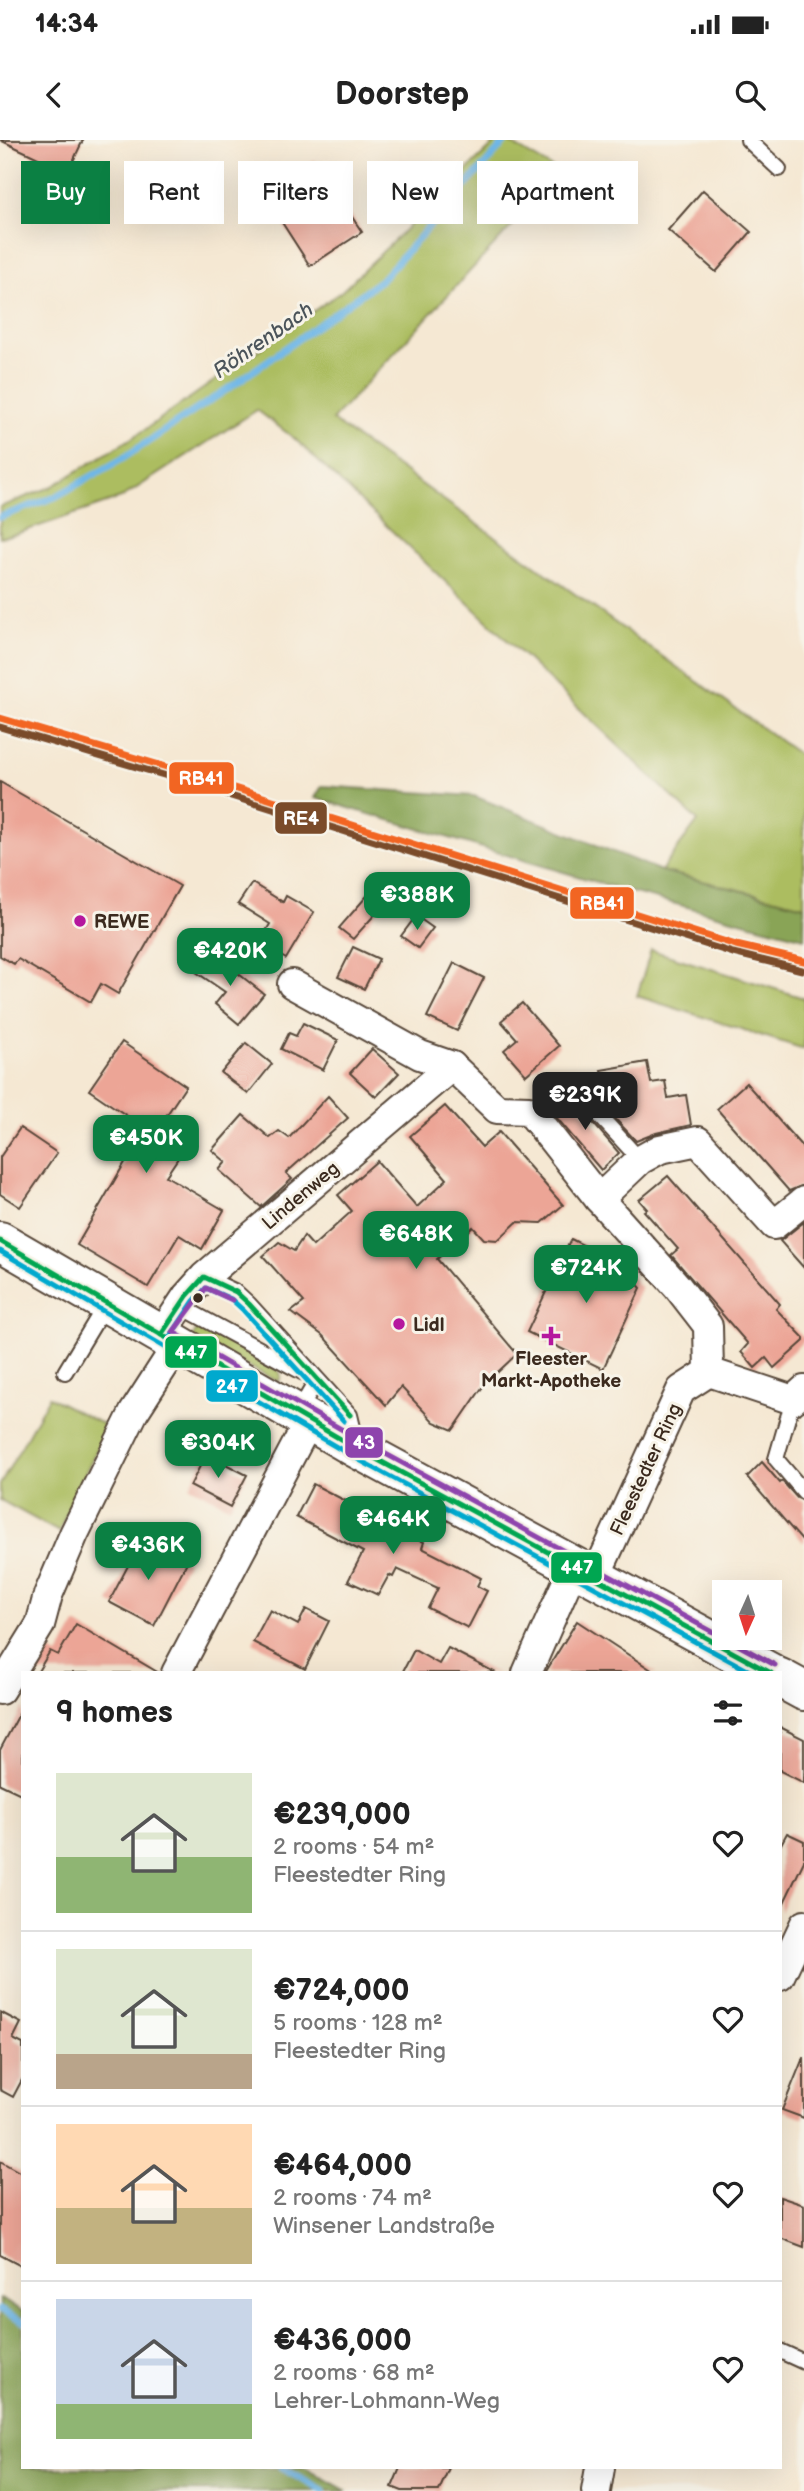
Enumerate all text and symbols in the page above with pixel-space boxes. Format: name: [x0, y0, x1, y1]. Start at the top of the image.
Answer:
text: 14:34: [35, 9, 98, 40]
text: Doorstep: [335, 75, 469, 114]
icon: back: [35, 76, 73, 114]
icon: search: [731, 76, 769, 114]
chip: Buy: [21, 161, 110, 224]
chip: Rent: [124, 161, 224, 224]
chip: Filters: [238, 161, 353, 224]
chip: New: [367, 161, 463, 224]
chip: Apartment: [477, 161, 638, 224]
water label: Röhrenbach: [208, 296, 319, 384]
line badge: RB41: [168, 761, 235, 795]
text: RB41: [178, 768, 224, 791]
line badge: RE4: [274, 801, 328, 835]
text: RE4: [283, 808, 319, 831]
pin: €388K: [368, 872, 466, 932]
text: €388K: [380, 881, 454, 909]
line badge: RB41: [569, 886, 635, 920]
text: RB41: [579, 893, 625, 916]
place label: REWE: [94, 911, 149, 934]
marker: REWE: [72, 913, 88, 929]
pin: €420K: [181, 928, 279, 988]
text: €420K: [193, 937, 267, 965]
pin: €239K: [536, 1072, 634, 1132]
text: €239K: [548, 1081, 622, 1109]
pin: €450K: [97, 1116, 195, 1175]
text: €450K: [109, 1124, 183, 1152]
street label: Lindenweg: [258, 1157, 344, 1235]
pin: €648K: [367, 1212, 465, 1271]
text: €648K: [379, 1220, 453, 1248]
pin: €724K: [537, 1246, 635, 1305]
text: €724K: [550, 1254, 622, 1282]
unlabelled marker: [191, 1291, 205, 1305]
place label: Lidl: [413, 1314, 444, 1337]
marker: Lidl: [391, 1316, 407, 1332]
marker: Fleester Markt-Apotheke: [543, 1328, 559, 1344]
line badge: 447: [164, 1335, 218, 1369]
text: 447: [175, 1342, 208, 1365]
place label: Fleester Markt-Apotheke: [481, 1348, 621, 1393]
line badge: 247: [205, 1369, 259, 1403]
text: 247: [216, 1376, 249, 1399]
street label: Fleestedter Ring: [606, 1400, 687, 1539]
pin: €304K: [169, 1420, 267, 1480]
line badge: 43: [344, 1426, 384, 1459]
text: €304K: [181, 1429, 255, 1457]
text: 43: [353, 1432, 375, 1455]
pin: €464K: [344, 1496, 442, 1556]
text: €464K: [356, 1505, 430, 1533]
pin: €436K: [99, 1522, 197, 1582]
text: €436K: [111, 1531, 185, 1559]
line badge: 447: [550, 1551, 603, 1584]
text: 447: [561, 1557, 594, 1580]
north arrow: [712, 1580, 782, 1650]
map controls: [712, 1580, 782, 1650]
icon: filters: [709, 1694, 747, 1732]
text: 9 homes: [56, 1695, 173, 1731]
text: €239,000: [273, 1797, 411, 1833]
icon: home: [112, 1801, 196, 1885]
icon: heart: [709, 1824, 747, 1862]
text: 2 rooms · 54 m²: [273, 1833, 435, 1861]
text: Fleestedter Ring: [273, 1861, 446, 1889]
text: €724,000: [273, 1973, 409, 2009]
icon: home: [112, 1977, 196, 2061]
icon: heart: [709, 2000, 747, 2038]
text: 5 rooms · 128 m²: [273, 2009, 443, 2037]
text: Fleestedter Ring: [273, 2037, 446, 2065]
text: €464,000: [273, 2148, 412, 2184]
icon: home: [112, 2152, 196, 2236]
icon: heart: [709, 2175, 747, 2213]
text: 2 rooms · 74 m²: [273, 2184, 432, 2212]
text: Winsener Landstraße: [273, 2212, 495, 2240]
text: €436,000: [273, 2323, 412, 2359]
icon: home: [112, 2327, 196, 2411]
icon: heart: [709, 2350, 747, 2388]
text: 2 rooms · 68 m²: [273, 2359, 435, 2387]
text: Lehrer-Lohmann-Weg: [273, 2387, 500, 2415]

